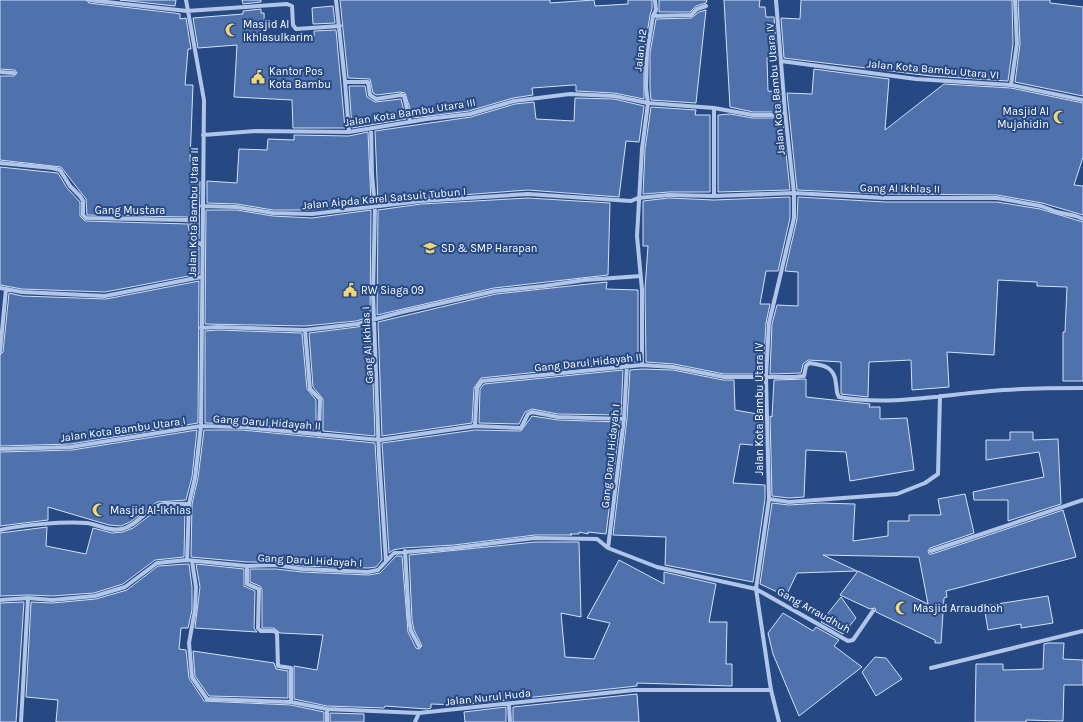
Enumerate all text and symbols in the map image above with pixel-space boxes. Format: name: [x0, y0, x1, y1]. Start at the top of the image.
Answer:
place label: Masjid Al Ikhlasulkarim: [243, 18, 313, 44]
mosque icon: Masjid Al Ikhlasulkarim: [224, 22, 240, 38]
street label: Jalan Kota Bambu Utara IV: [763, 22, 788, 156]
street label: Jalan H2: [631, 28, 650, 72]
street label: Jalan Kota Bambu Utara VI: [866, 57, 1000, 82]
place label: Kantor Pos Kota Bambu: [269, 65, 331, 91]
public building icon: Kantor Pos Kota Bambu: [250, 69, 266, 85]
street label: Jalan Kota Bambu Utara III: [344, 96, 477, 129]
place label: Masjid Al Mujahidin: [997, 105, 1049, 131]
mosque icon: Masjid Al Mujahidin: [1052, 109, 1068, 125]
street label: Jalan Kota Bambu Utara II: [186, 147, 201, 277]
street label: Gang Al Ikhlas II: [860, 181, 940, 196]
street label: Jalan Aipda Karel Satsuit Tubun I: [302, 185, 466, 212]
street label: Gang Mustara: [95, 204, 165, 217]
school or university icon: SD & SMP Harapan: [422, 240, 438, 256]
place label: SD & SMP Harapan: [441, 242, 537, 255]
public building icon: RW Siaga 09: [342, 282, 358, 298]
place label: RW Siaga 09: [361, 284, 424, 297]
street label: Gang Al Ikhlas I: [359, 306, 376, 384]
street label: Jalan Kota Bambu Utara IV: [753, 343, 766, 475]
street label: Gang Darul Hidayah II: [534, 350, 642, 375]
street label: Gang Darul Hidayah I: [599, 403, 622, 509]
street label: Gang Darul Hidayah II: [213, 412, 321, 433]
street label: Jalan Kota Bambu Utara I: [60, 414, 187, 445]
mosque icon: Masjid Al-Ikhlas: [91, 502, 107, 518]
place label: Masjid Al-Ikhlas: [110, 504, 191, 517]
street label: Gang Darul Hidayah I: [257, 551, 363, 570]
street label: Gang Arraudhuh: [775, 585, 853, 636]
mosque icon: Masjid Arraudhoh: [894, 600, 910, 616]
place label: Masjid Arraudhoh: [913, 602, 1003, 615]
street label: Jalan Nurul Huda: [445, 687, 531, 708]

